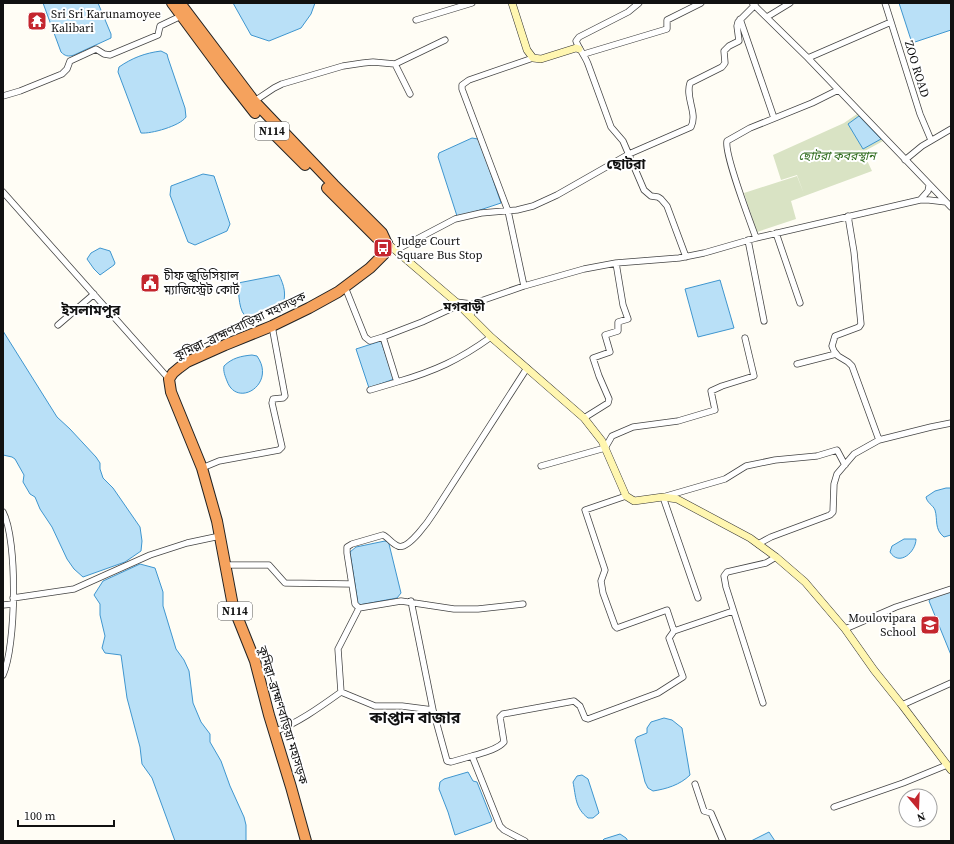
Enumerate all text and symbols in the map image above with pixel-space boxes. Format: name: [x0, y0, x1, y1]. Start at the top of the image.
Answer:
place label: Sri Sri Karunamoyee Kalibari: [51, 6, 161, 36]
temple icon: Sri Sri Karunamoyee Kalibari: [26, 10, 48, 32]
street label: ZOO ROAD: [901, 39, 933, 99]
road number: N114: [255, 122, 289, 140]
park label: ছোটরা কবরস্থান: [799, 148, 878, 164]
district label: ছোটরা: [607, 154, 646, 174]
place label: Judge Court Square Bus Stop: [396, 233, 482, 263]
bus stop icon: Judge Court Square Bus Stop: [372, 237, 394, 259]
place label: চীফ জুডিসিয়াল ম্যাজিস্ট্রেট কোর্ট: [163, 268, 240, 298]
public building icon: চীফ জুডিসিয়াল ম্যাজিস্ট্রেট কোর্ট: [139, 272, 161, 294]
street label: কুমিল্লা–ব্রাহ্মণবাড়িয়া মহাসড়ক: [171, 288, 309, 364]
district label: মগবাড়ী: [442, 298, 485, 315]
district label: ইসলামপুর: [61, 300, 121, 320]
road number: N114: [218, 602, 252, 620]
place label: Moulovipara School: [848, 610, 917, 640]
school or university icon: Moulovipara School: [919, 614, 941, 636]
street label: কুমিল্লা–ব্রাহ্মণবাড়িয়া মহাসড়ক: [254, 643, 312, 786]
district label: কাপ্তান বাজার: [369, 706, 461, 728]
north arrow: [898, 788, 938, 828]
scale bar: [18, 802, 114, 828]
text: 100 m: [24, 808, 56, 824]
text: N: [915, 809, 927, 825]

